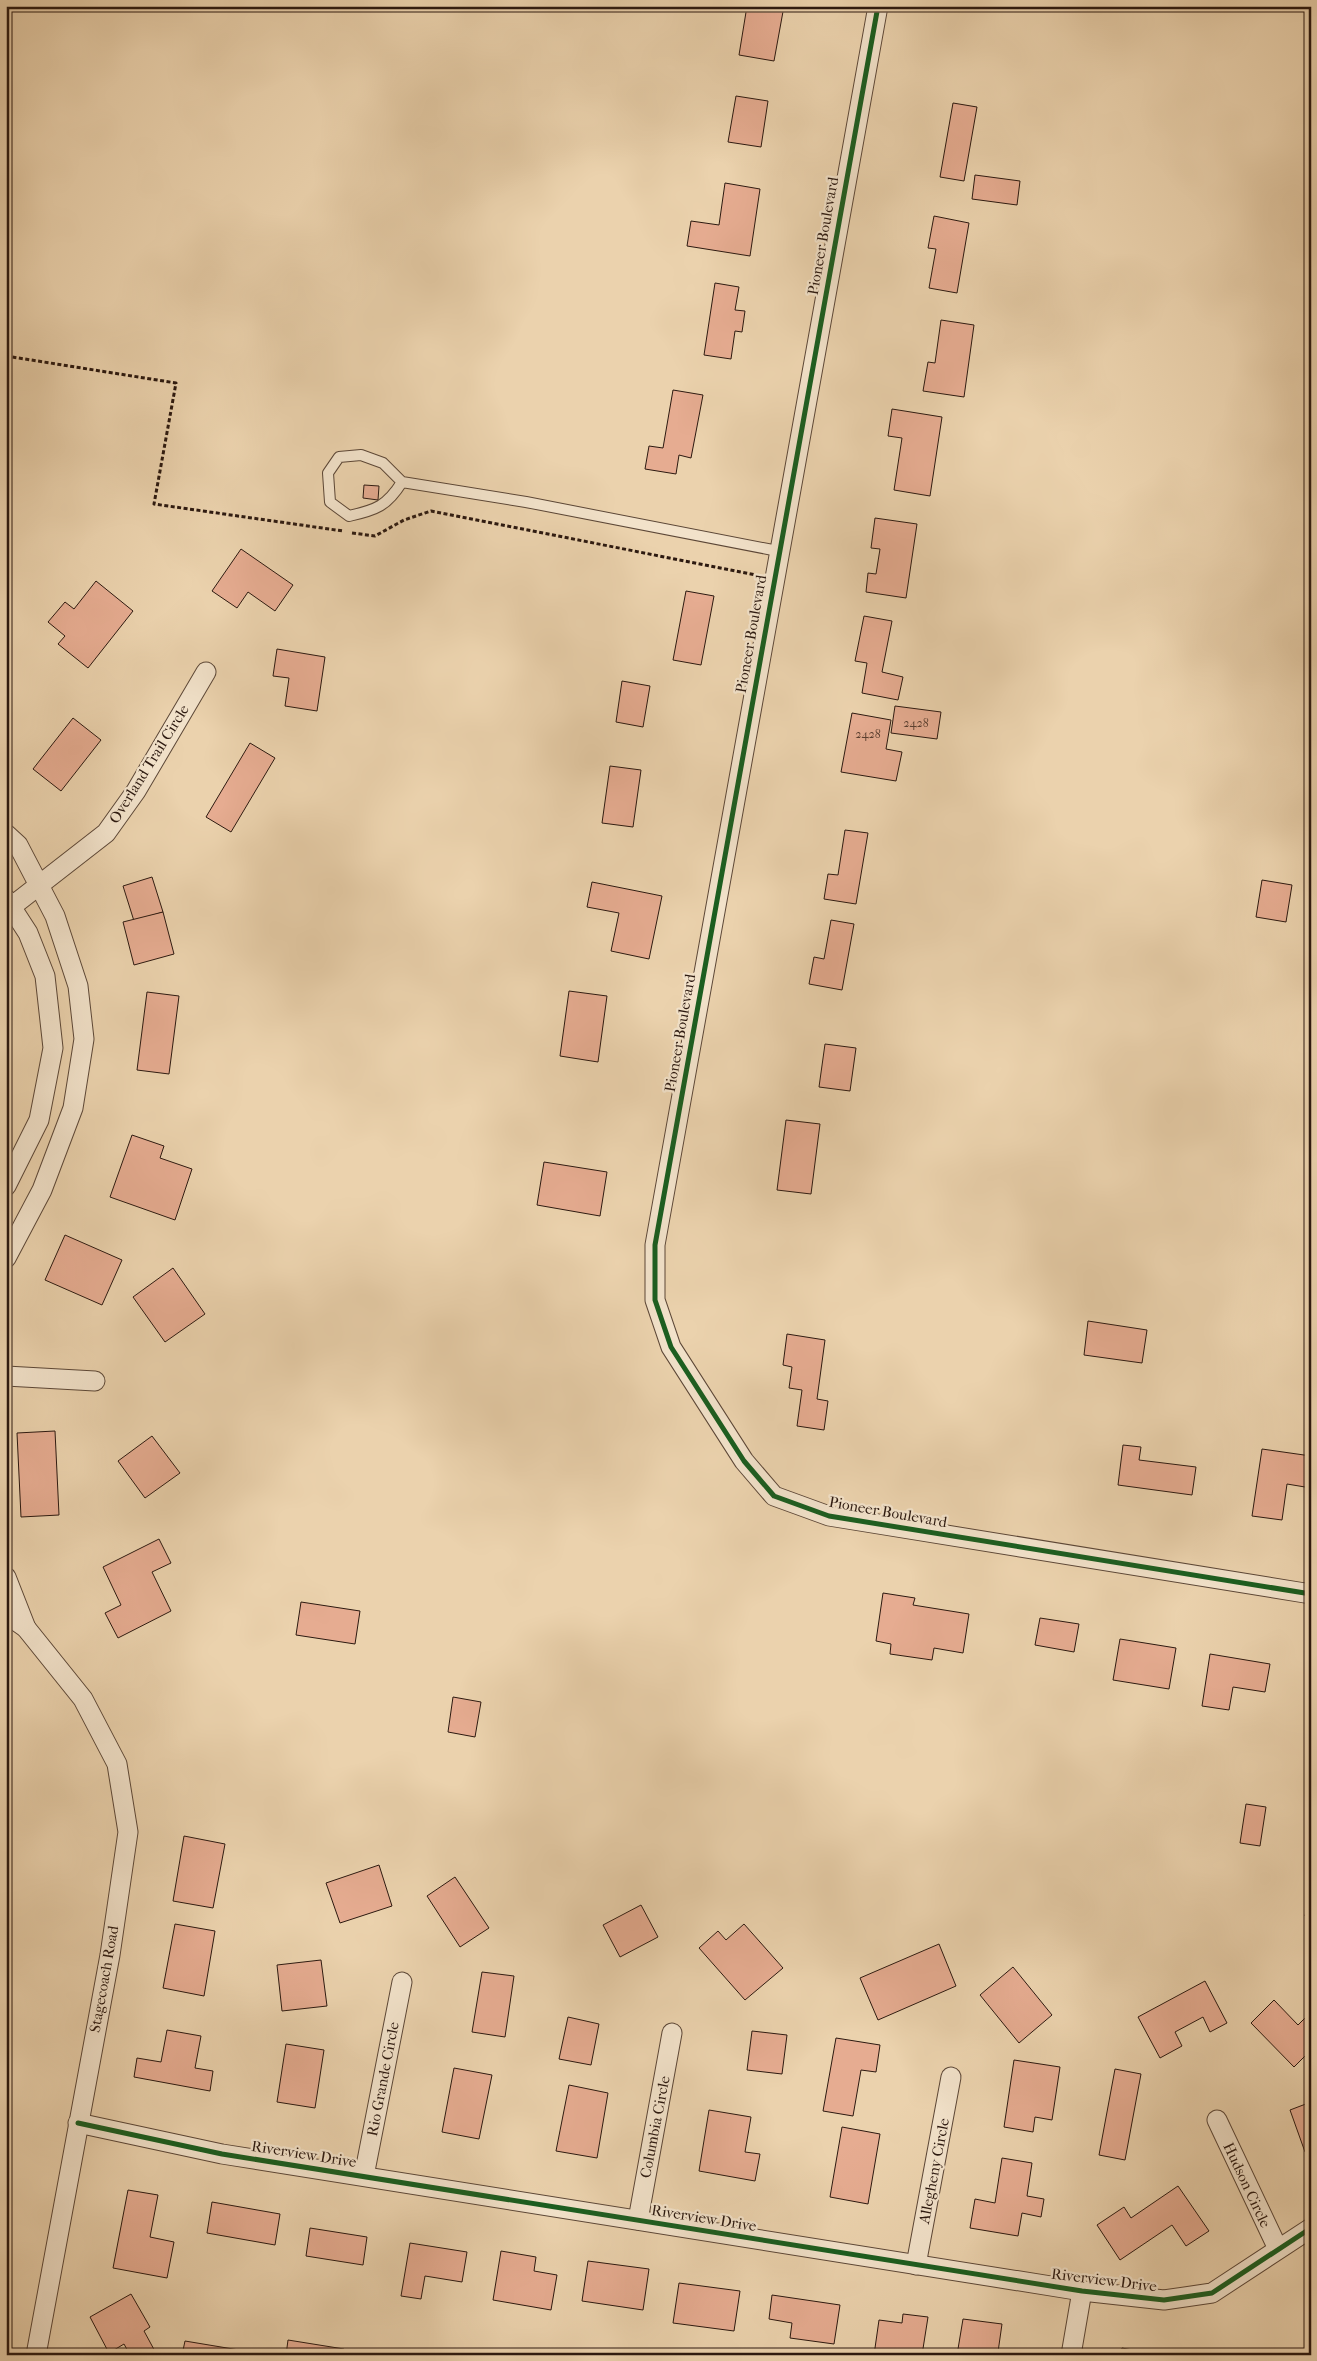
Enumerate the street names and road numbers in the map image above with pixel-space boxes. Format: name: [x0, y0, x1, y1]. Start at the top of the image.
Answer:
street label: Pioneer Boulevard: [804, 175, 842, 296]
street label: Pioneer Boulevard: [732, 573, 770, 694]
street label: Overland Trail Circle: [105, 701, 193, 827]
street label: Pioneer Boulevard: [661, 972, 699, 1093]
street label: Pioneer Boulevard: [828, 1493, 949, 1531]
street label: Stagecoach Road: [86, 1923, 122, 2034]
street label: Rio Grande Circle: [363, 2020, 403, 2138]
street label: Columbia Circle: [636, 2074, 674, 2180]
street label: Allegheny Circle: [915, 2116, 953, 2226]
street label: Riverview Drive: [250, 2137, 358, 2171]
street label: Hudson Circle: [1219, 2139, 1275, 2231]
street label: Riverview Drive: [650, 2201, 758, 2235]
street label: Riverview Drive: [1050, 2265, 1158, 2295]

